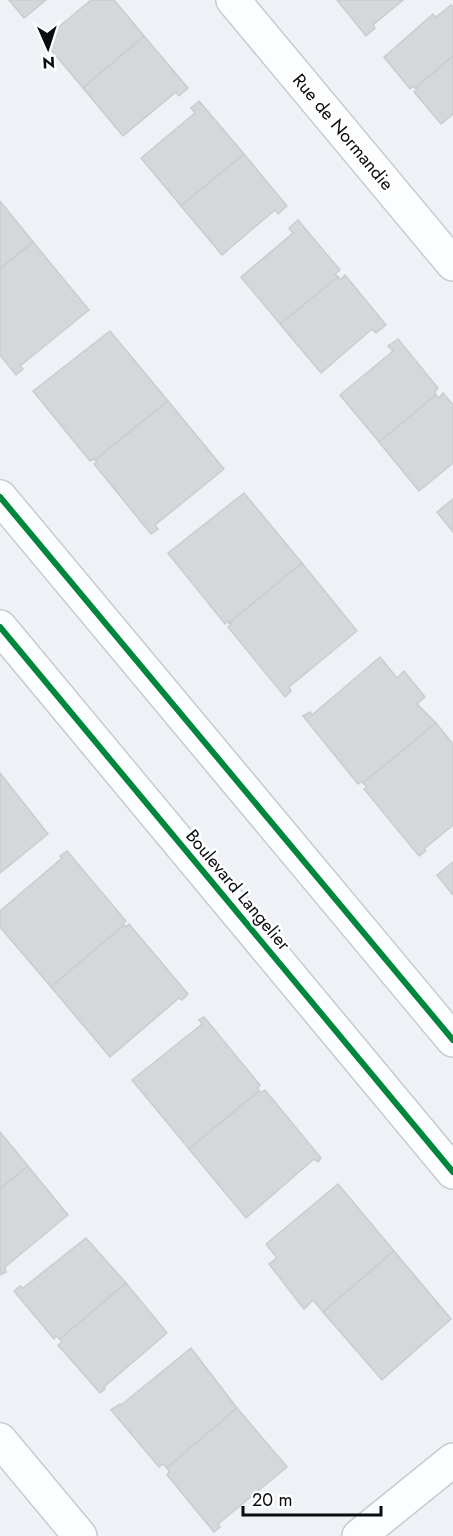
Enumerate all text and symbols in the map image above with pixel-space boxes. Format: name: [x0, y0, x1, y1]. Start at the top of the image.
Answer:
north arrow: [18, 18, 78, 78]
text: N: [42, 51, 56, 74]
street label: Rue de Normandie: [286, 68, 400, 196]
street label: Boulevard Langelier: [180, 824, 297, 957]
scale bar: [243, 1479, 381, 1517]
text: 20 m: [252, 1487, 292, 1513]

